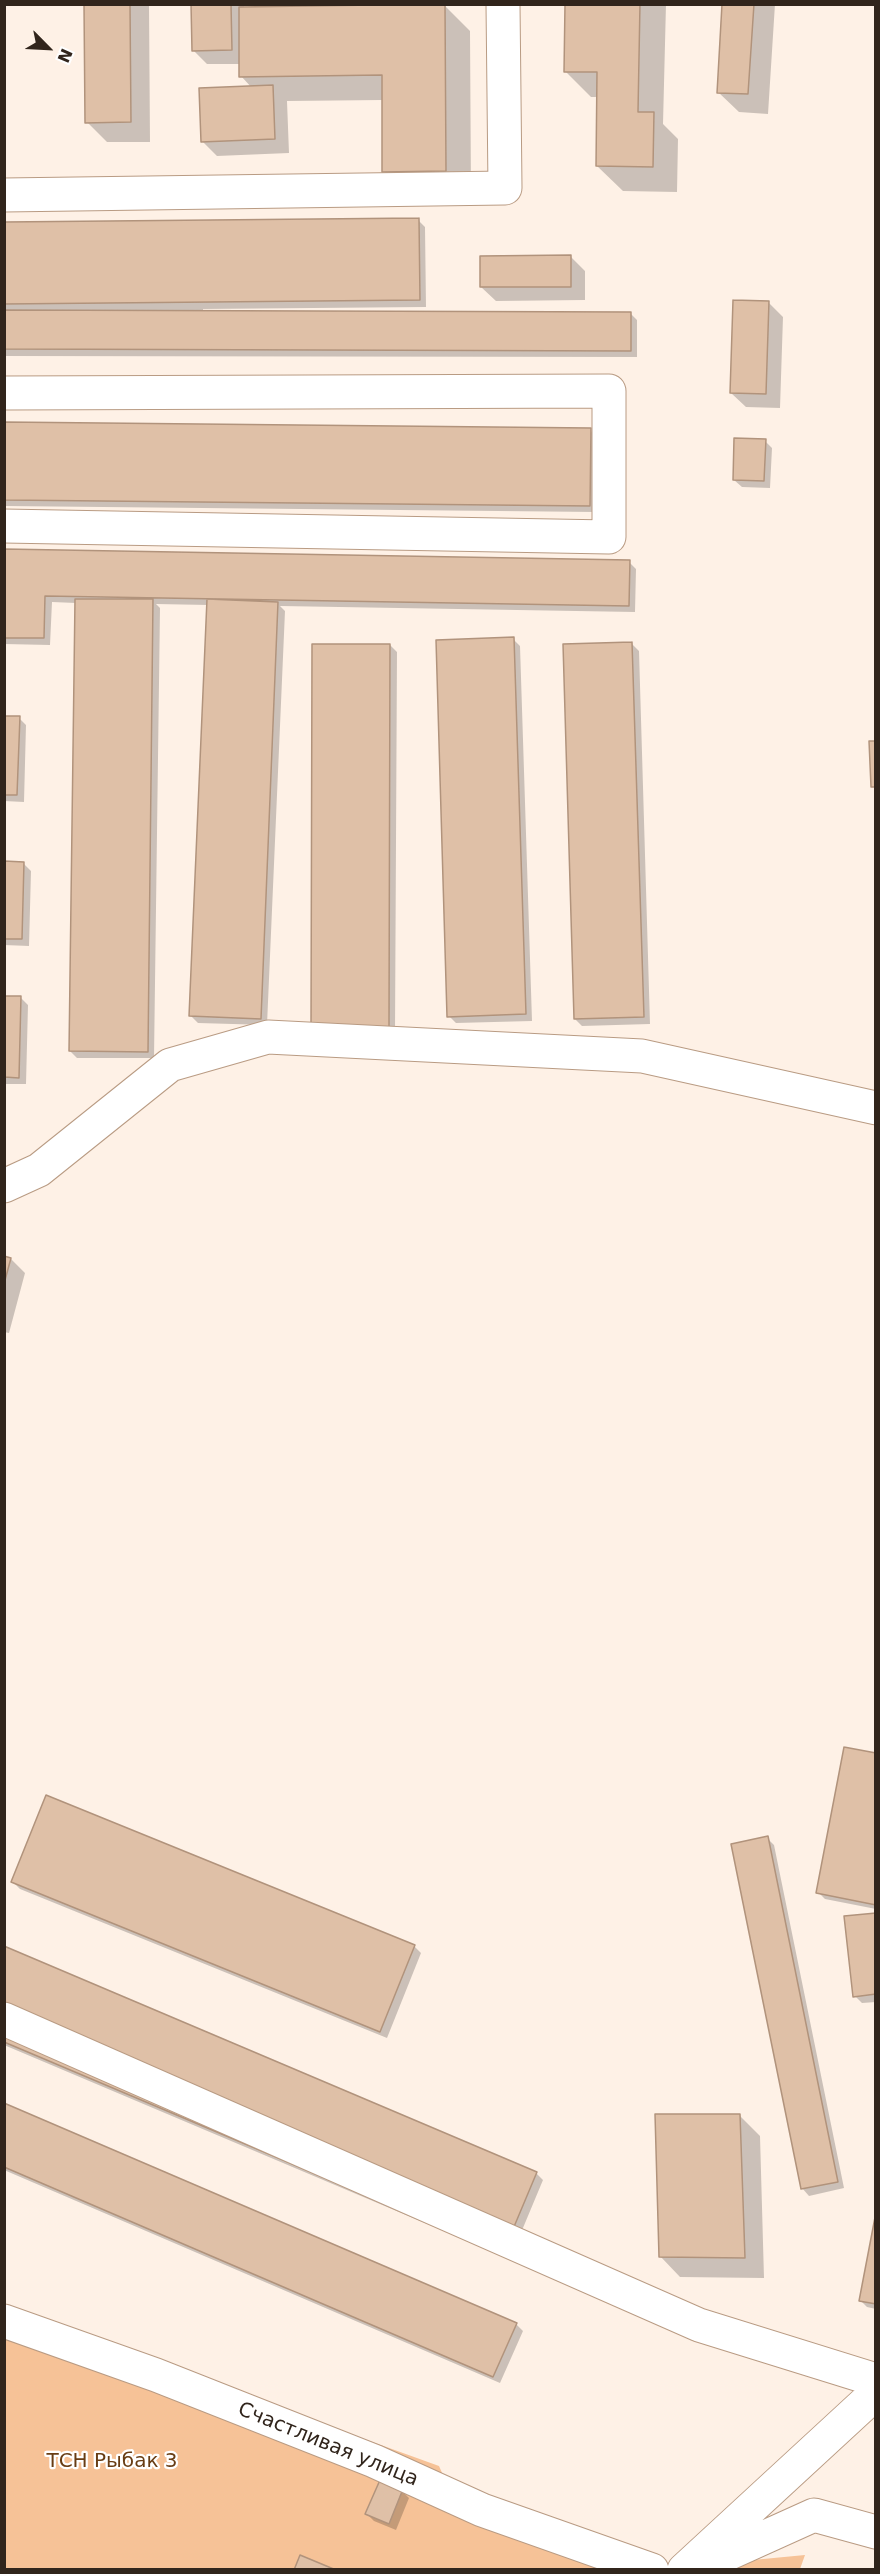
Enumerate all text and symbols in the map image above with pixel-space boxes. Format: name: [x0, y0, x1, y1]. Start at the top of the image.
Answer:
north arrow: [18, 18, 78, 78]
text: N: [54, 46, 76, 65]
street label: Счастливая улица: [234, 2398, 422, 2492]
park label: ТСН Рыбак 3: [46, 2450, 178, 2474]

